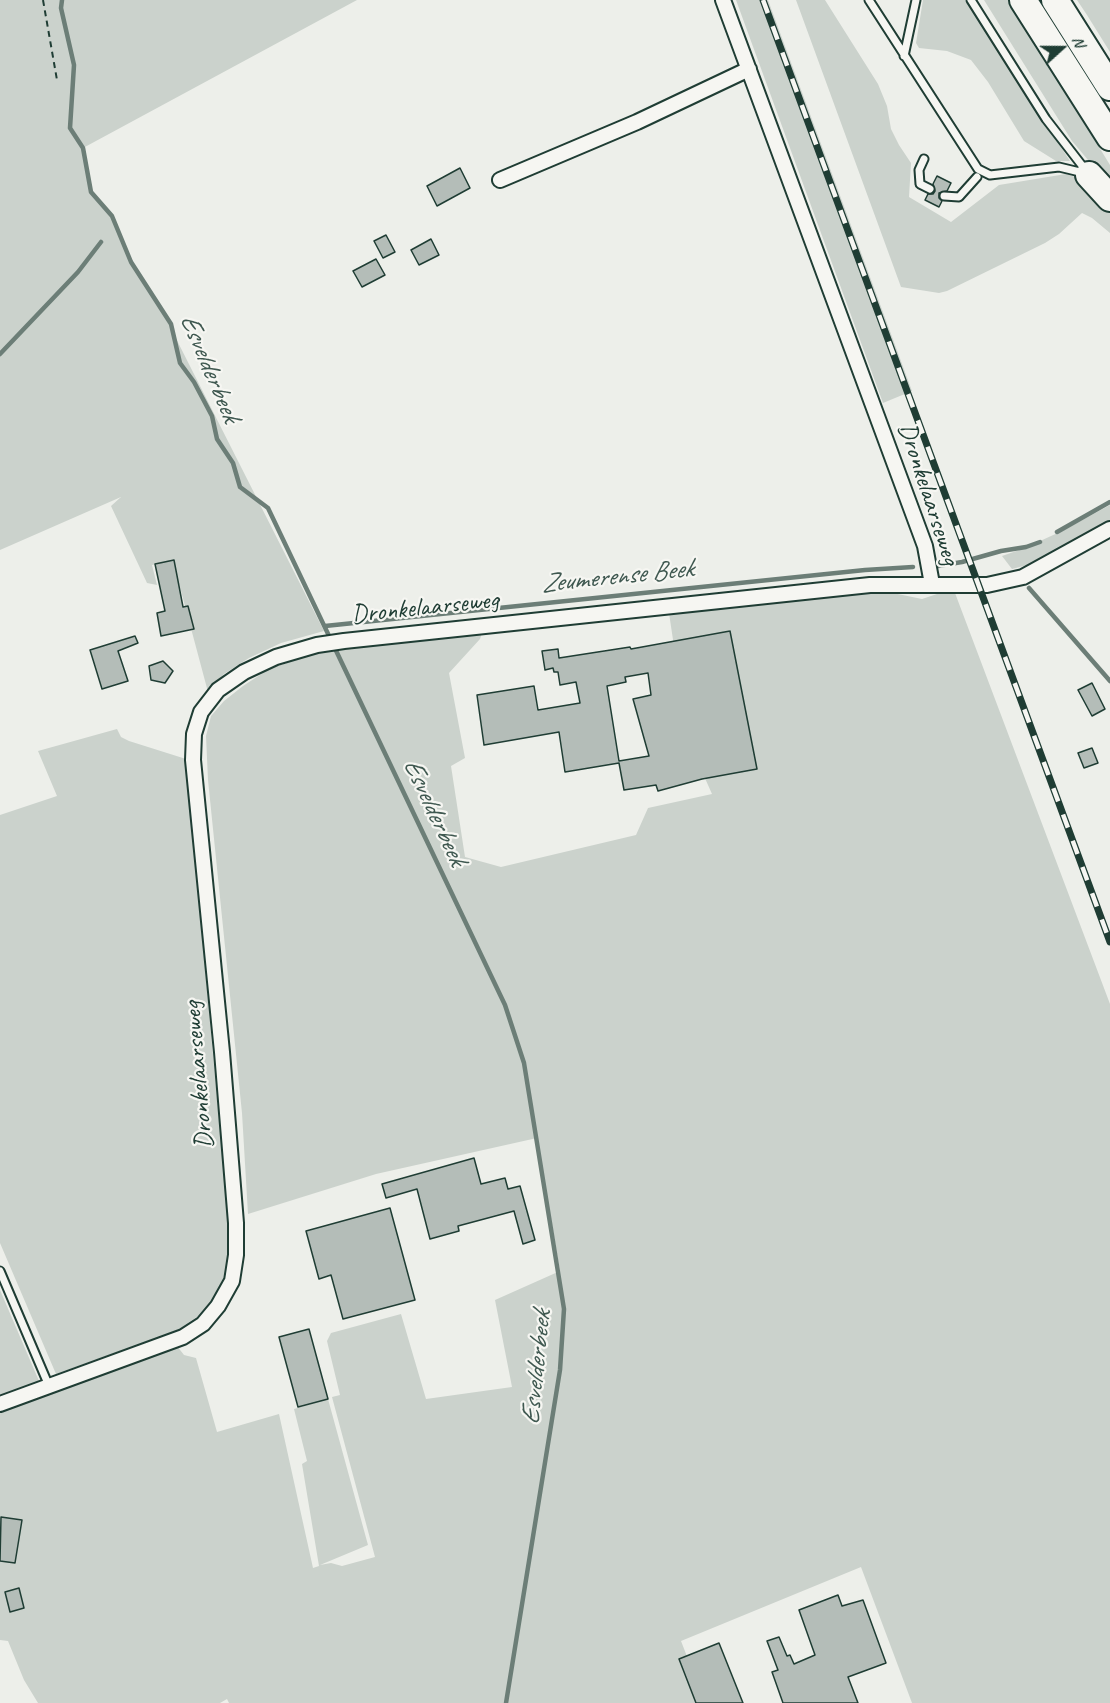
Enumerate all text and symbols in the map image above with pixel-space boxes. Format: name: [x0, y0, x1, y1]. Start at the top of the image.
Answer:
north arrow: [1032, 18, 1092, 78]
text: N: [1068, 33, 1090, 50]
water label: Esvelderbeek: [172, 309, 246, 427]
street label: Dronkelaarseweg: [890, 419, 966, 569]
water label: Zeumerense Beek: [540, 553, 694, 601]
street label: Dronkelaarseweg: [350, 585, 500, 631]
water label: Esvelderbeek: [395, 753, 473, 871]
street label: Dronkelaarseweg: [177, 1000, 221, 1150]
water label: Esvelderbeek: [515, 1310, 559, 1426]

